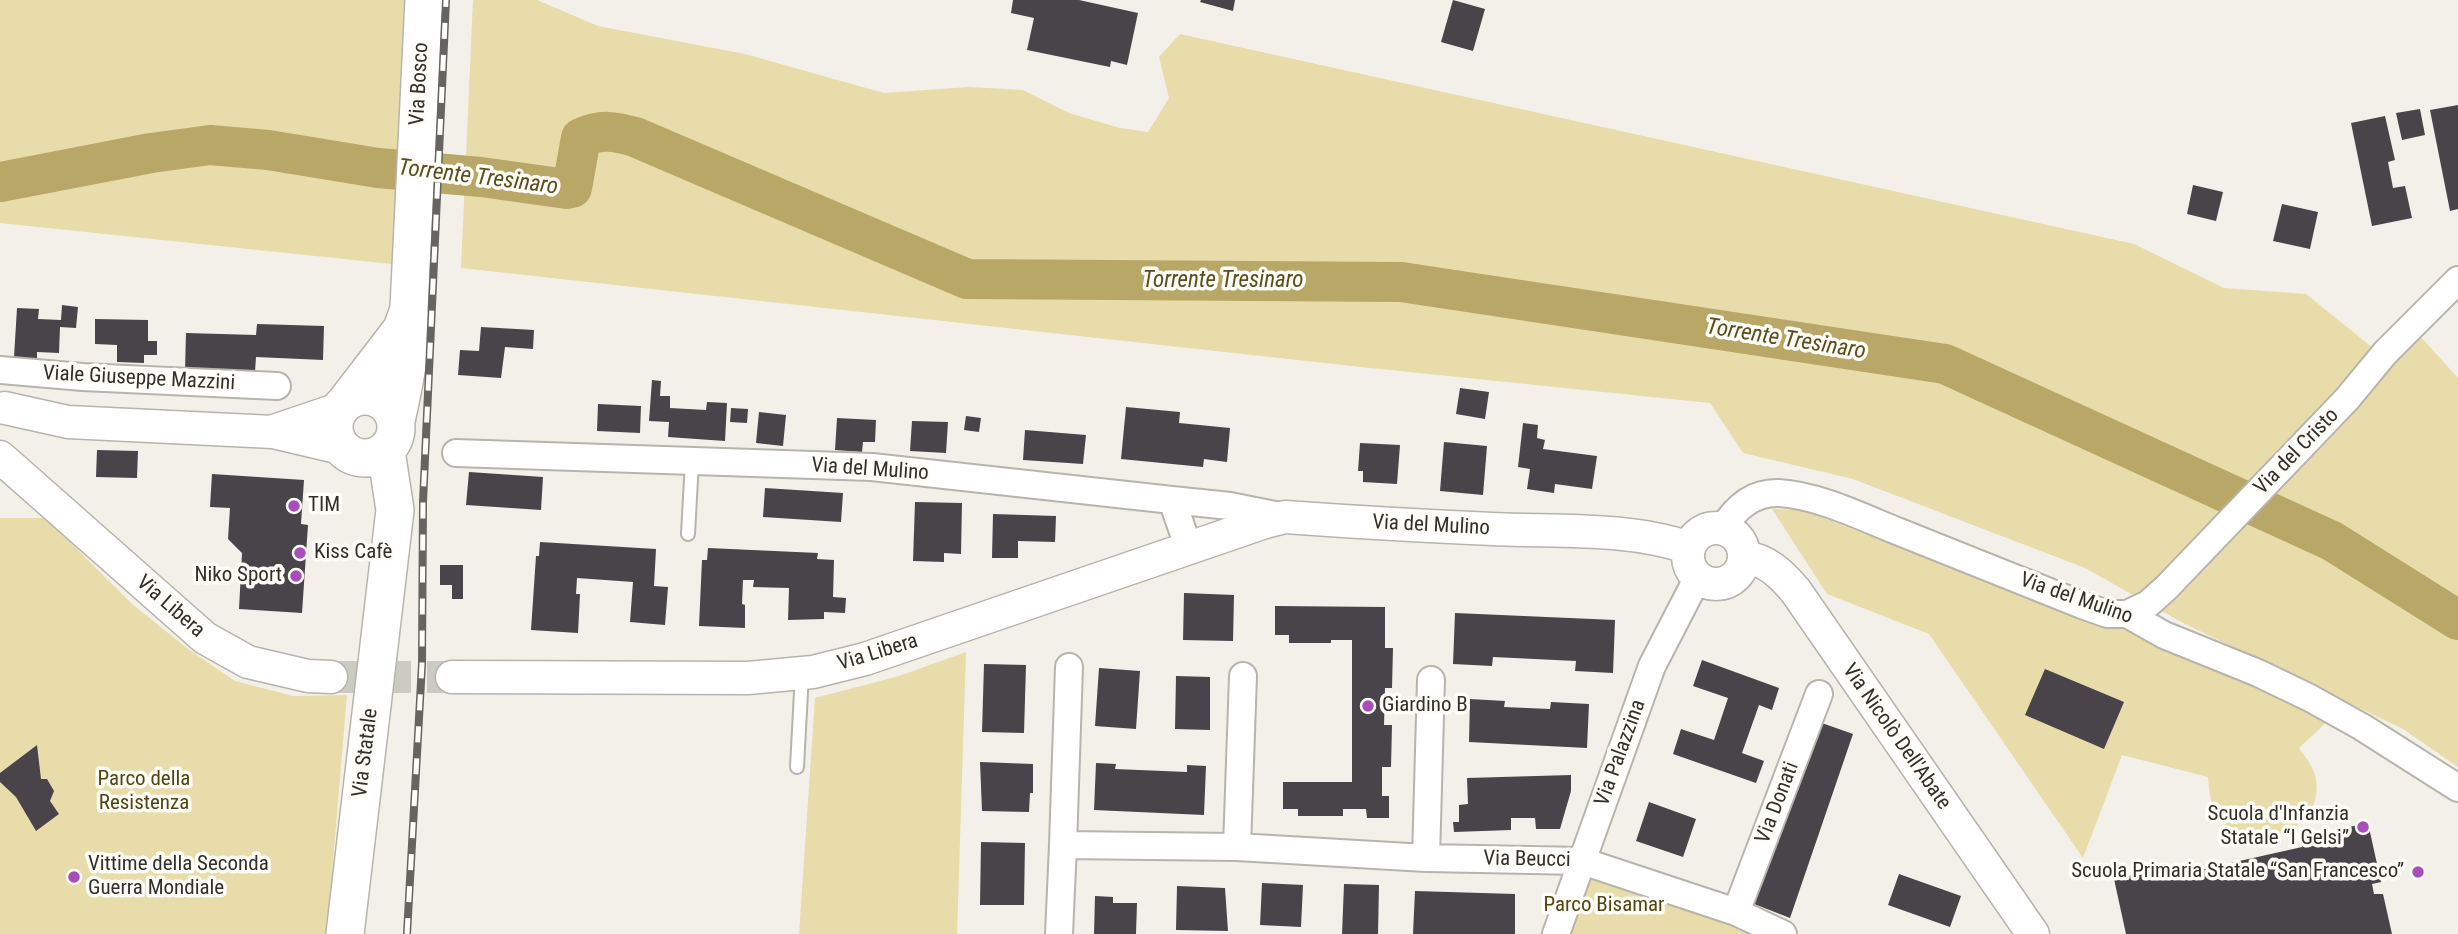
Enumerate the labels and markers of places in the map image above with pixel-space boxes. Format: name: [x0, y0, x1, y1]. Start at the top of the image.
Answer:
place label: TIM: [308, 493, 340, 519]
marker: TIM: [286, 498, 302, 514]
place label: Kiss Cafè: [314, 540, 392, 566]
marker: Kiss Cafè: [292, 545, 308, 561]
place label: Niko Sport: [194, 563, 282, 589]
marker: Niko Sport: [288, 568, 304, 584]
place label: Giardino B: [1382, 693, 1468, 719]
marker: Giardino B: [1360, 698, 1376, 714]
place label: Scuola d'Infanzia Statale “I Gelsi”: [2208, 802, 2349, 852]
marker: Scuola d'Infanzia Statale “I Gelsi”: [2355, 819, 2371, 835]
place label: Vittime della Seconda Guerra Mondiale: [88, 852, 269, 902]
place label: Scuola Primaria Statale “San Francesco”: [2071, 859, 2404, 885]
marker: Scuola Primaria Statale “San Francesco”: [2410, 864, 2426, 880]
marker: Vittime della Seconda Guerra Mondiale: [66, 869, 82, 885]

